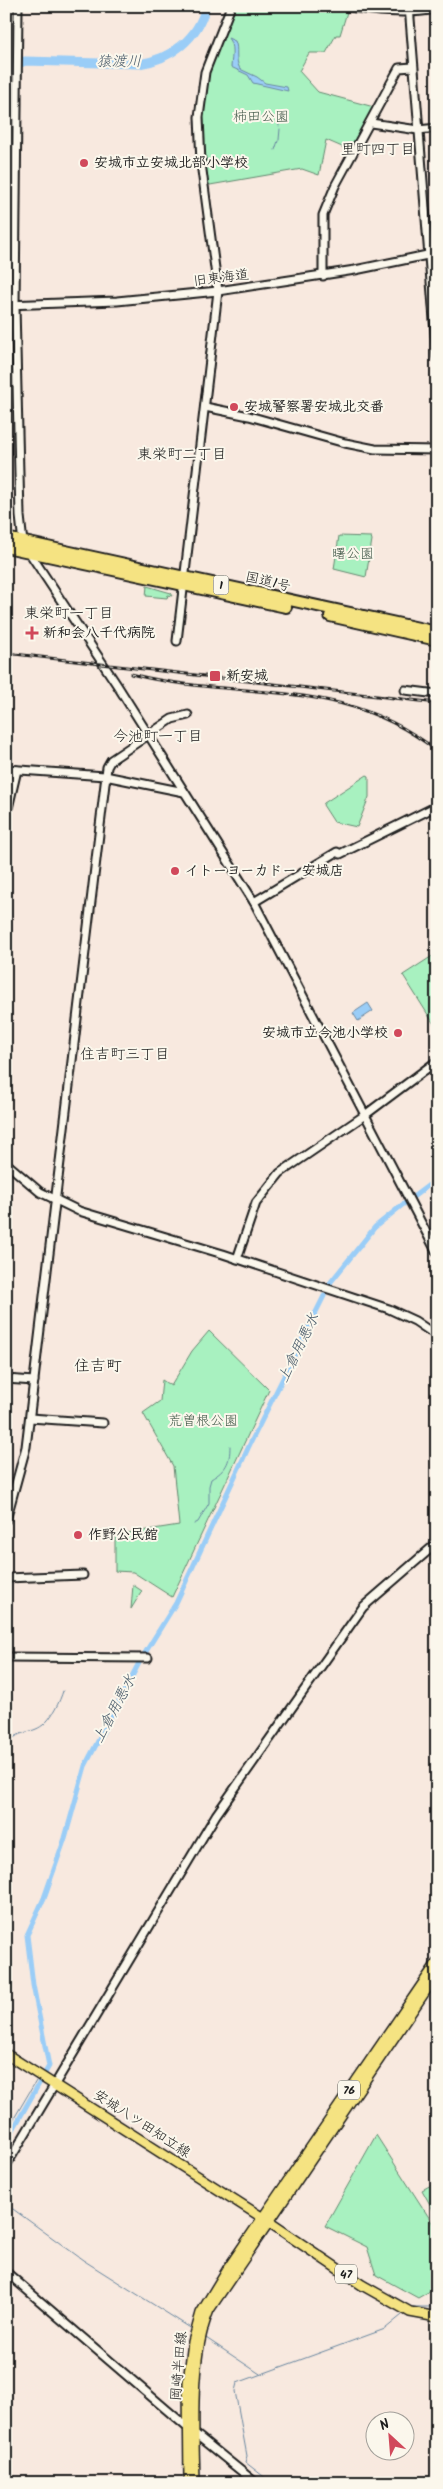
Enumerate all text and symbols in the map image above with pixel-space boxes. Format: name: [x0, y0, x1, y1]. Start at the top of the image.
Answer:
water label: 猿渡川: [96, 50, 142, 74]
park label: 柿田公園: [233, 106, 289, 128]
district label: 里町四丁目: [340, 138, 416, 162]
place label: 安城市立安城北部小学校: [94, 152, 248, 174]
marker: 安城市立安城北部小学校: [78, 157, 90, 169]
street label: 旧東海道: [192, 264, 250, 292]
place label: 安城警察署安城北交番: [244, 396, 384, 418]
marker: 安城警察署安城北交番: [228, 401, 240, 413]
district label: 東栄町二丁目: [137, 443, 227, 467]
park label: 曙公園: [332, 543, 374, 565]
street label: 国道1号: [243, 566, 293, 598]
road number: 1: [214, 576, 228, 594]
district label: 東栄町一丁目: [24, 602, 114, 626]
place label: 新和会八千代病院: [43, 622, 155, 644]
marker: 新和会八千代病院: [25, 626, 39, 640]
place label: 新安城: [226, 665, 268, 687]
marker: 新安城: [208, 669, 222, 683]
district label: 今池町一丁目: [113, 725, 203, 749]
place label: イトーヨーカドー 安城店: [185, 860, 344, 882]
marker: イトーヨーカドー 安城店: [169, 865, 181, 877]
place label: 安城市立今池小学校: [262, 1022, 388, 1044]
marker: 安城市立今池小学校: [392, 1027, 404, 1039]
district label: 住吉町三丁目: [80, 1043, 170, 1067]
water label: 上倉用悪水: [272, 1309, 326, 1387]
district label: 住吉町: [74, 1354, 122, 1379]
park label: 荒曽根公園: [168, 1410, 238, 1432]
place label: 作野公民館: [88, 1524, 158, 1546]
marker: 作野公民館: [72, 1529, 84, 1541]
water label: 上倉用悪水: [87, 1670, 143, 1748]
road number: 76: [338, 2080, 360, 2100]
street label: 安城八ツ田知立線: [89, 2084, 195, 2164]
road number: 47: [335, 2264, 357, 2284]
street label: 岡崎半田線: [165, 2330, 193, 2402]
north arrow: [366, 2412, 416, 2462]
text: N: [376, 2413, 394, 2437]

